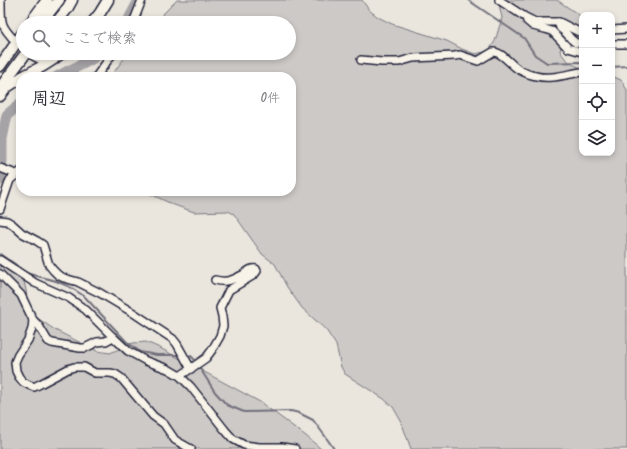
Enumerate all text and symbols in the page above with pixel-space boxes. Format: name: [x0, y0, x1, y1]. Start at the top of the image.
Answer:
map controls: [579, 12, 615, 156]
button: +: [579, 12, 615, 48]
search box: [16, 16, 296, 60]
icon: search: [30, 27, 52, 49]
text: ここで検索: [62, 27, 137, 51]
button: −: [579, 48, 615, 84]
button: locate: [579, 84, 615, 120]
text: 周辺: [32, 86, 66, 113]
text: 0件: [260, 88, 280, 109]
button: layers: [579, 120, 615, 156]

